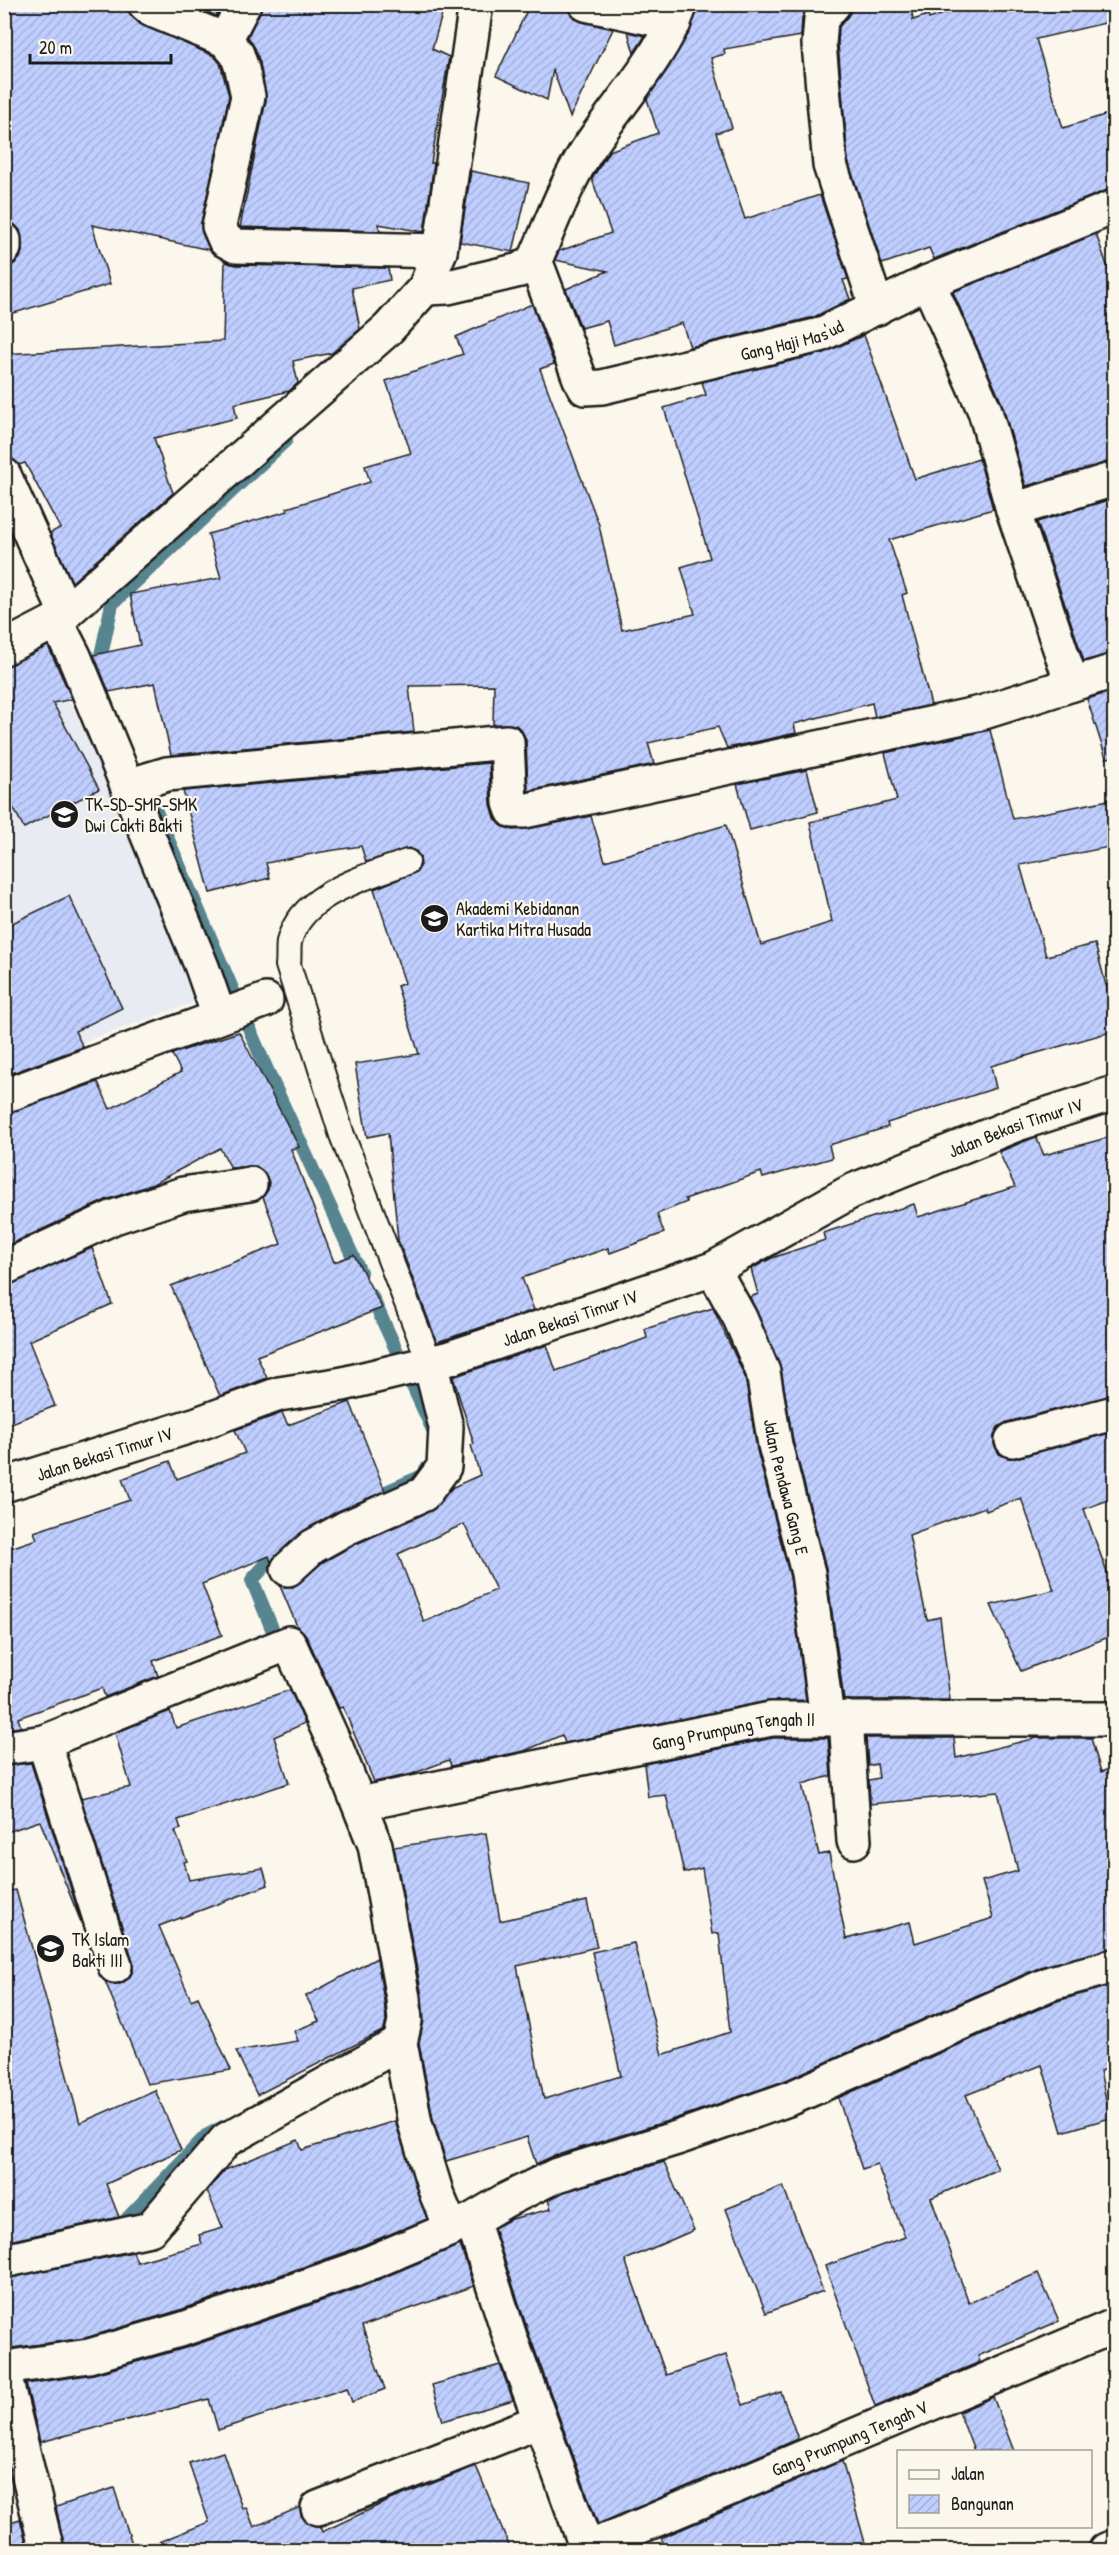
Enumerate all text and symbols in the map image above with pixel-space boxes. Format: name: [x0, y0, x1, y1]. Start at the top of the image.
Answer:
scale bar: [30, 27, 171, 65]
text: 20 m: [39, 35, 72, 60]
street label: Gang Haji Mas'ud: [738, 313, 847, 366]
place label: TK-SD-SMP-SMK Dwi Cakti Bakti: [85, 792, 198, 838]
school or university icon: TK-SD-SMP-SMK Dwi Cakti Bakti: [48, 798, 80, 830]
place label: Akademi Kebidanan Kartika Mitra Husada: [456, 896, 591, 942]
school or university icon: Akademi Kebidanan Kartika Mitra Husada: [419, 902, 451, 934]
street label: Jalan Bekasi Timur IV: [944, 1091, 1086, 1163]
street label: Jalan Bekasi Timur IV: [499, 1283, 641, 1352]
street label: Jalan Pendawa Gang E: [758, 1417, 815, 1558]
street label: Jalan Bekasi Timur IV: [33, 1420, 176, 1487]
street label: Gang Prumpung Tengah II: [650, 1707, 815, 1756]
place label: TK Islam Bakti III: [72, 1927, 129, 1973]
school or university icon: TK Islam Bakti III: [35, 1933, 67, 1965]
street label: Gang Prumpung Tengah V: [768, 2394, 932, 2482]
legend: [897, 2450, 1092, 2528]
text: Jalan: [951, 2461, 985, 2486]
text: Bangunan: [951, 2491, 1014, 2516]

